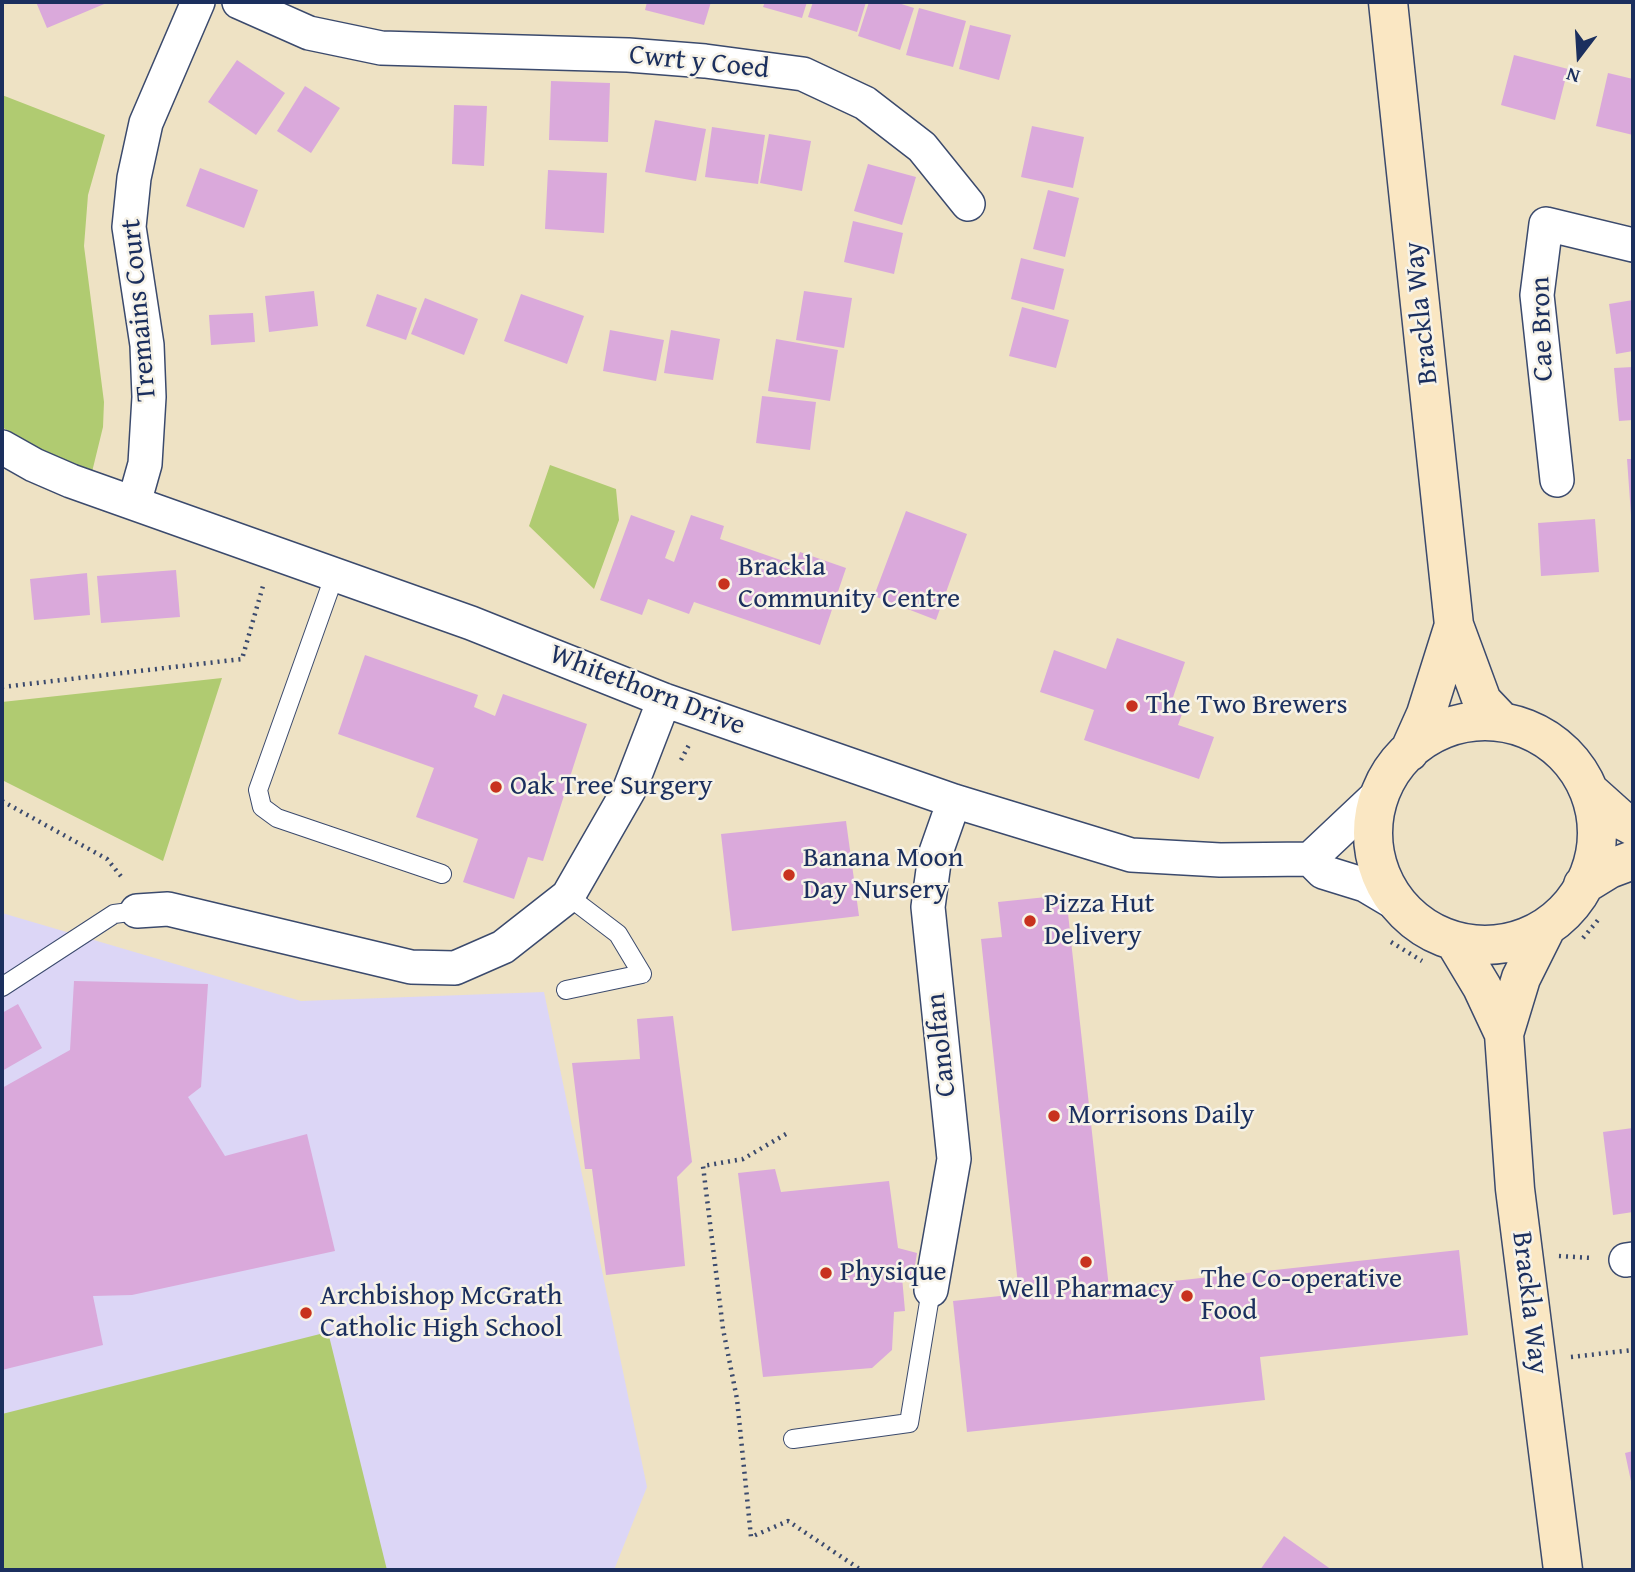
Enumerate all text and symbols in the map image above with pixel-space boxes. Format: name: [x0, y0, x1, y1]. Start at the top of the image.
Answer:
north arrow: [1544, 21, 1614, 91]
street label: Cwrt y Coed: [627, 39, 771, 87]
text: N: [1563, 61, 1583, 91]
street label: Tremains Court: [115, 217, 165, 403]
street label: Brackla Way: [1398, 240, 1446, 386]
street label: Cae Bron: [1524, 276, 1562, 382]
place label: Brackla Community Centre: [738, 551, 960, 617]
marker: Brackla Community Centre: [716, 576, 732, 592]
street label: Whitethorn Drive: [545, 638, 749, 744]
place label: The Two Brewers: [1146, 689, 1348, 723]
marker: The Two Brewers: [1124, 698, 1140, 714]
place label: Oak Tree Surgery: [510, 770, 713, 804]
marker: Oak Tree Surgery: [488, 779, 504, 795]
place label: Banana Moon Day Nursery: [803, 842, 963, 908]
marker: Banana Moon Day Nursery: [781, 867, 797, 883]
place label: Pizza Hut Delivery: [1044, 888, 1154, 954]
marker: Pizza Hut Delivery: [1022, 913, 1038, 929]
street label: Canolfan: [920, 991, 964, 1099]
place label: Morrisons Daily: [1068, 1099, 1254, 1133]
marker: Morrisons Daily: [1046, 1108, 1062, 1124]
street label: Brackla Way: [1504, 1230, 1554, 1376]
marker: Well Pharmacy: [1078, 1254, 1094, 1270]
place label: Physique: [840, 1256, 947, 1290]
place label: The Co-operative Food: [1201, 1263, 1402, 1329]
marker: Physique: [818, 1265, 834, 1281]
place label: Well Pharmacy: [998, 1273, 1174, 1307]
place label: Archbishop McGrath Catholic High School: [320, 1280, 563, 1346]
marker: The Co-operative Food: [1179, 1288, 1195, 1304]
marker: Archbishop McGrath Catholic High School: [298, 1305, 314, 1321]

